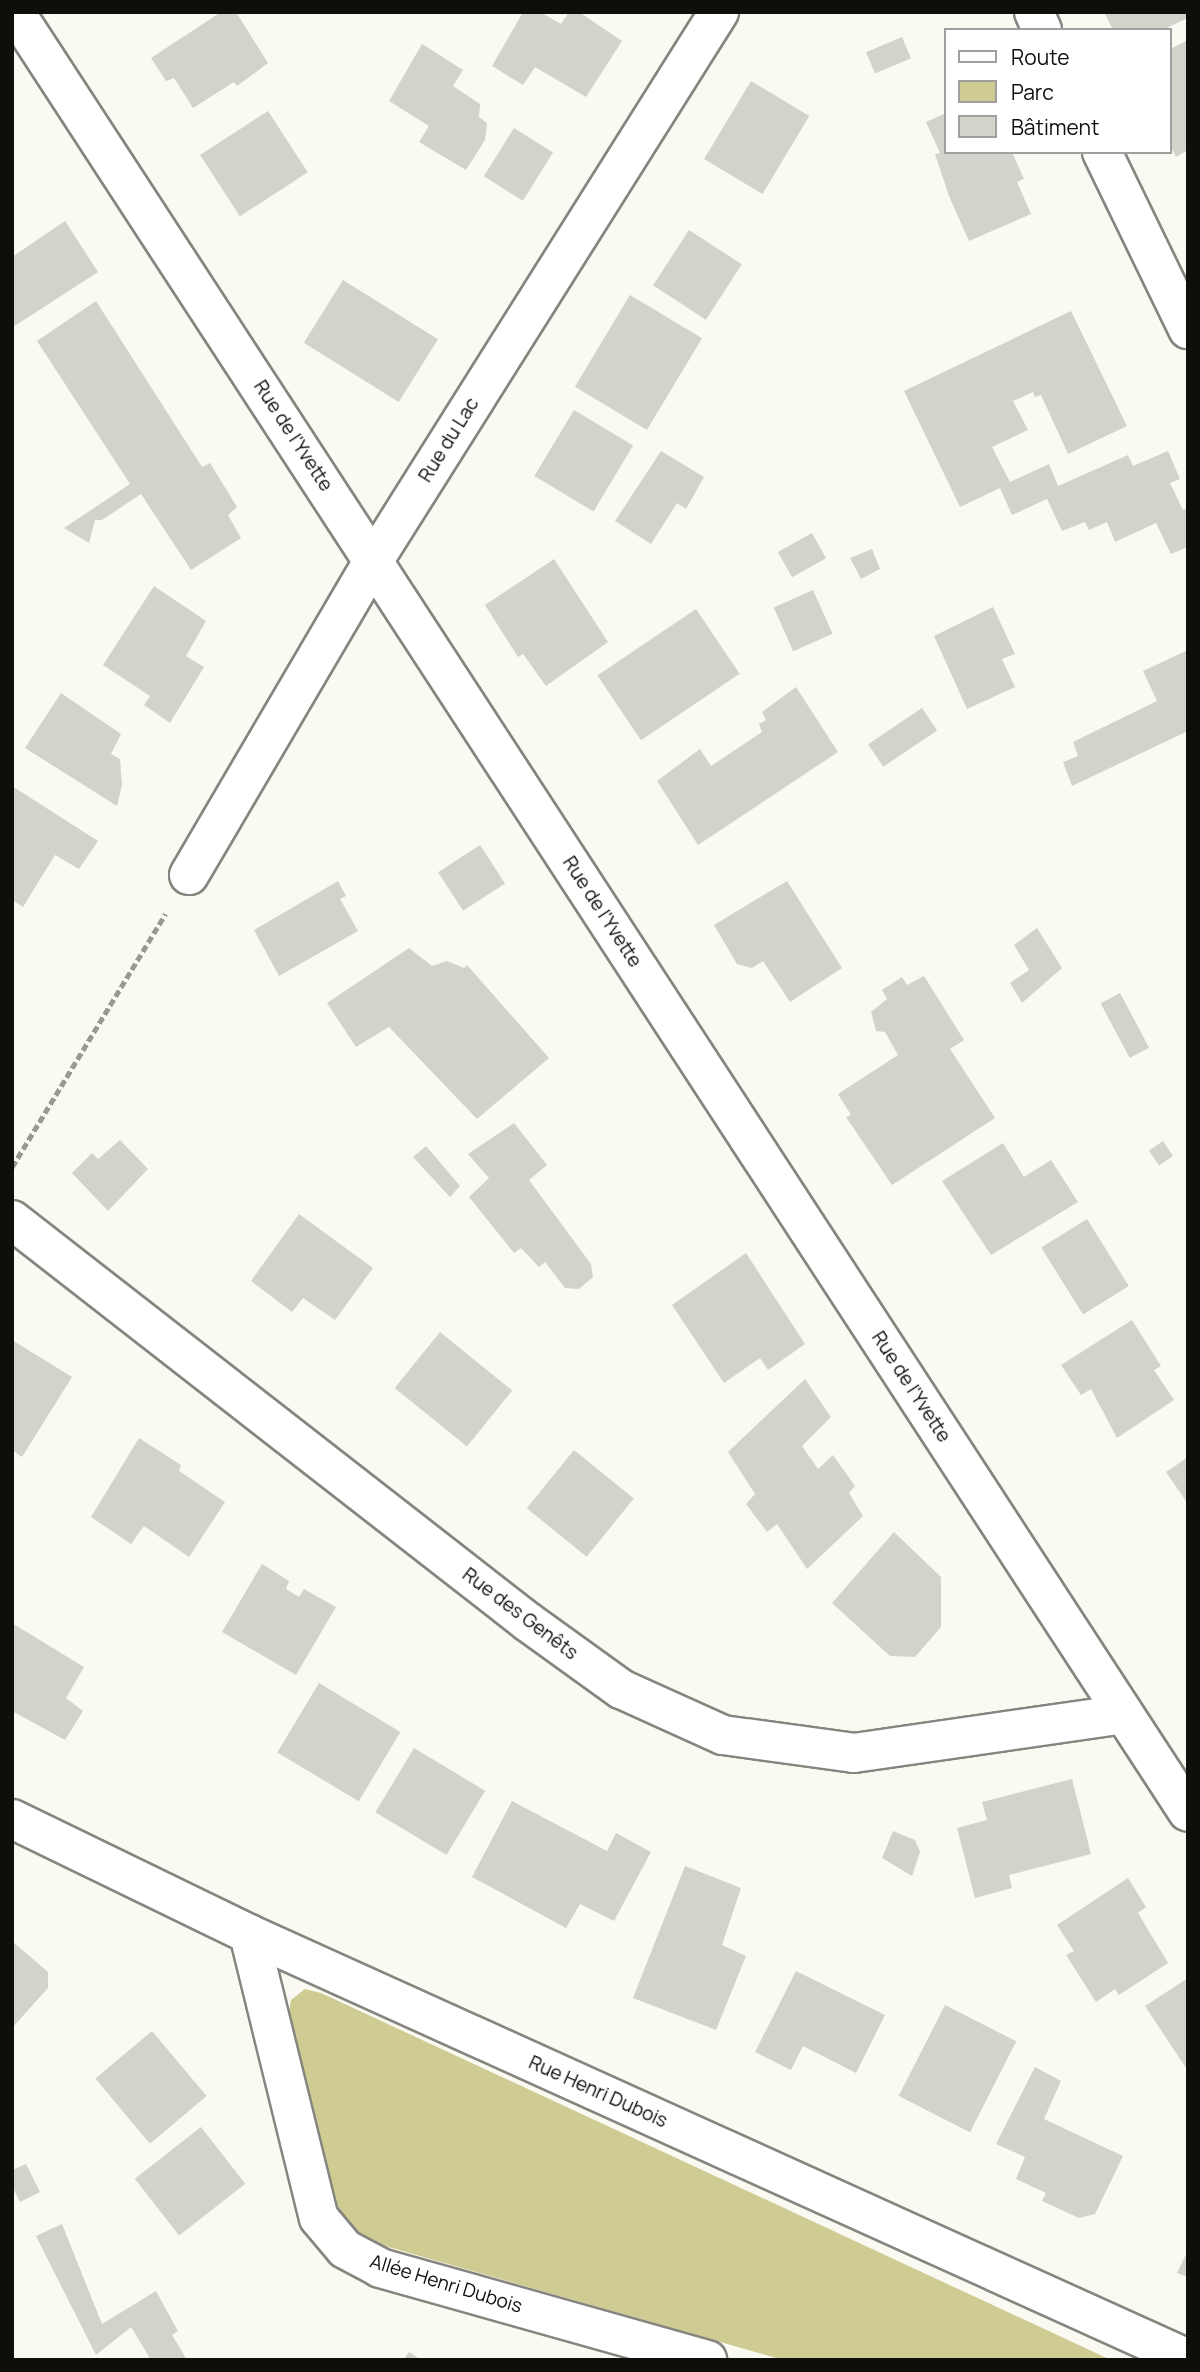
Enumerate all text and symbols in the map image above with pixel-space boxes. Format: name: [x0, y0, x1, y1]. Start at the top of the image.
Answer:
legend: [944, 28, 1172, 154]
text: Route: [1011, 43, 1069, 71]
text: Parc: [1011, 78, 1054, 106]
text: Bâtiment: [1011, 113, 1099, 141]
street label: Rue de l'Yvette: [249, 376, 337, 496]
street label: Rue du Lac: [414, 394, 484, 486]
street label: Rue de l'Yvette: [558, 852, 646, 972]
street label: Rue de l'Yvette: [867, 1327, 955, 1447]
street label: Rue des Genêts: [458, 1563, 582, 1665]
street label: Rue Henri Dubois: [525, 2051, 671, 2133]
street label: Allée Henri Dubois: [367, 2250, 525, 2318]

